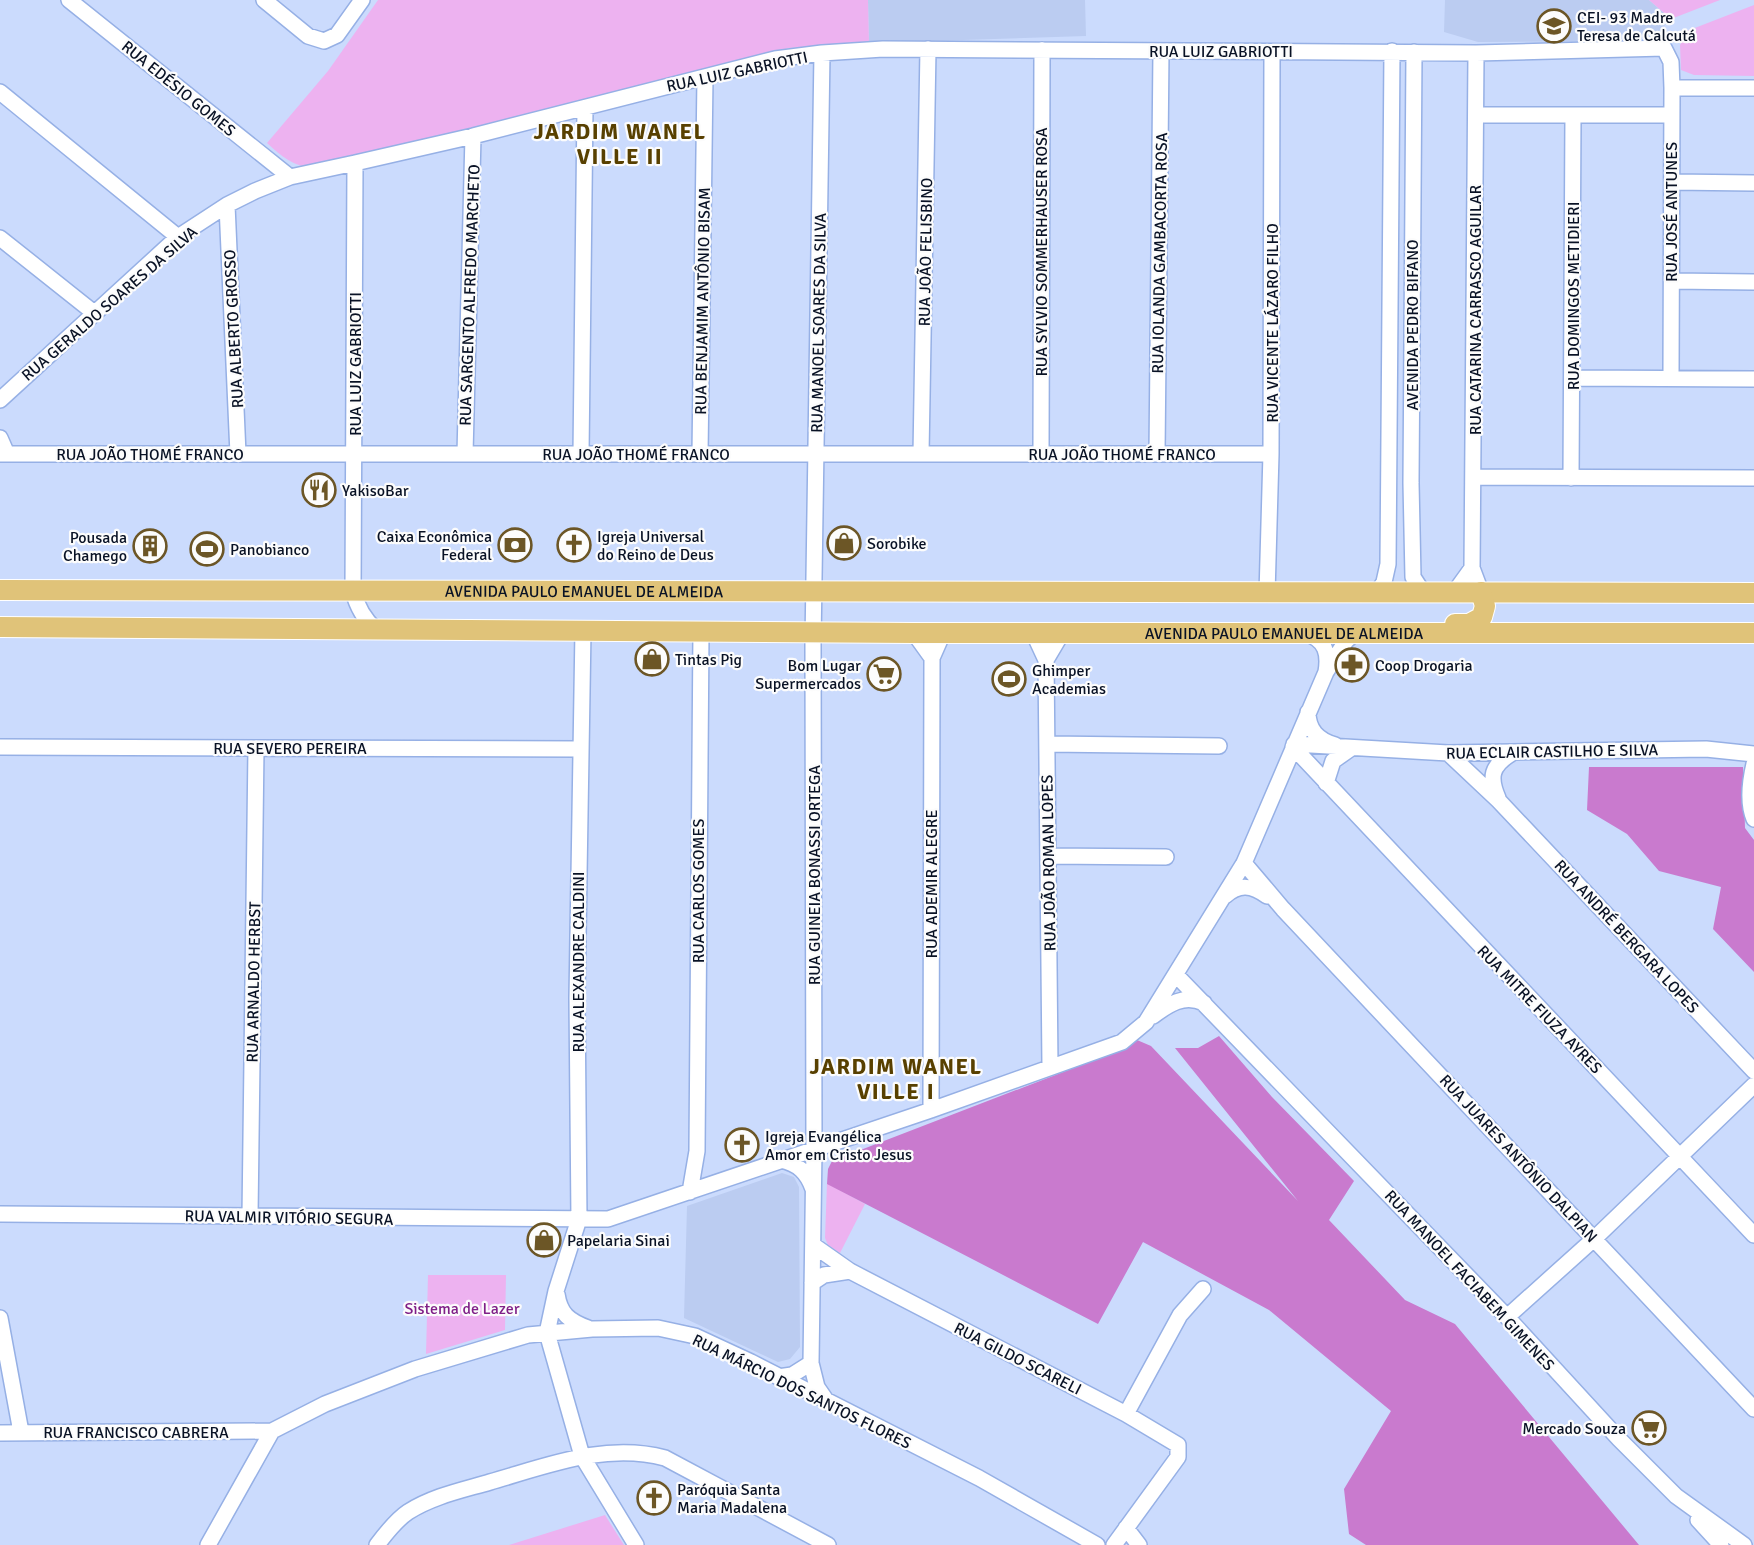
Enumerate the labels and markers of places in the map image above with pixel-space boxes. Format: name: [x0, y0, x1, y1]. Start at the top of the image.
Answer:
school or university icon: CEI- 93 Madre Teresa de Calcutá: [1536, 8, 1572, 44]
place label: CEI- 93 Madre Teresa de Calcutá: [1577, 8, 1696, 46]
restaurant icon: YakisoBar: [301, 472, 337, 508]
place label: YakisoBar: [342, 481, 409, 501]
shop icon: Sorobike: [826, 525, 862, 561]
place label: Caixa Econômica Federal: [377, 527, 492, 565]
bank icon: Caixa Econômica Federal: [497, 527, 533, 563]
church icon: Igreja Universal do Reino de Deus: [556, 527, 592, 563]
place label: Igreja Universal do Reino de Deus: [597, 527, 714, 565]
place label: Pousada Chamego: [63, 528, 127, 566]
building icon: Pousada Chamego: [132, 528, 168, 564]
sports icon: Panobianco: [189, 531, 225, 567]
place label: Sorobike: [867, 534, 927, 554]
place label: Panobianco: [230, 540, 309, 560]
shop icon: Tintas Pig: [634, 641, 670, 677]
pharmacy icon: Coop Drogaria: [1334, 647, 1370, 683]
place label: Tintas Pig: [675, 650, 742, 670]
place label: Bom Lugar Supermercados: [755, 656, 861, 694]
supermarket icon: Bom Lugar Supermercados: [866, 656, 902, 692]
place label: Coop Drogaria: [1375, 656, 1473, 676]
sports icon: Ghimper Academias: [991, 661, 1027, 697]
place label: Ghimper Academias: [1032, 661, 1106, 699]
church icon: Igreja Evangélica Amor em Cristo Jesus: [724, 1127, 760, 1163]
place label: Igreja Evangélica Amor em Cristo Jesus: [765, 1127, 912, 1165]
shop icon: Papelaria Sinai: [526, 1222, 562, 1258]
place label: Papelaria Sinai: [567, 1231, 670, 1251]
supermarket icon: Mercado Souza: [1631, 1410, 1667, 1446]
place label: Mercado Souza: [1522, 1419, 1626, 1439]
church icon: Paróquia Santa Maria Madalena: [636, 1480, 672, 1516]
place label: Paróquia Santa Maria Madalena: [677, 1480, 787, 1518]

